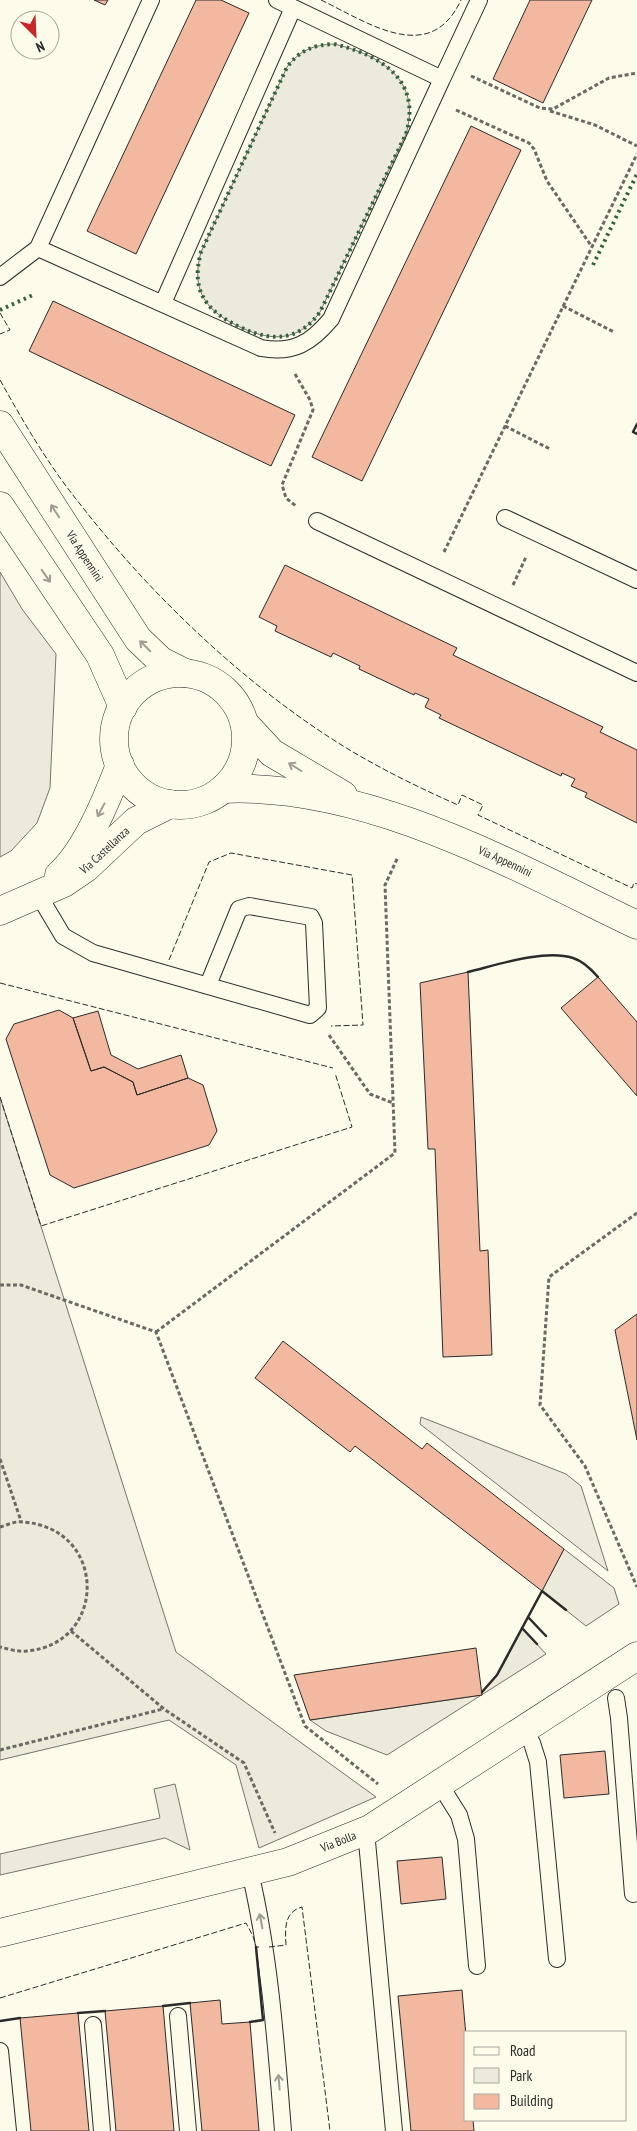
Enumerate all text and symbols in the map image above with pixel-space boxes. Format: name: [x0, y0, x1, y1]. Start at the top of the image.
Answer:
north arrow: [10, 10, 60, 60]
text: N: [33, 37, 47, 57]
one-way arrow: [50, 504, 60, 518]
street label: Via Appennini: [63, 527, 107, 584]
one-way arrow: [41, 569, 51, 583]
one-way arrow: [139, 640, 151, 652]
one-way arrow: [289, 762, 303, 772]
one-way arrow: [96, 802, 105, 817]
street label: Via Castellanza: [76, 823, 132, 878]
street label: Via Appennini: [475, 842, 535, 880]
street label: Via Bolla: [317, 1827, 358, 1855]
one-way arrow: [255, 1913, 265, 1929]
legend: [464, 2031, 627, 2121]
text: Road: [510, 2041, 536, 2060]
text: Park: [510, 2066, 532, 2085]
one-way arrow: [274, 2075, 283, 2091]
text: Building: [510, 2091, 553, 2110]

